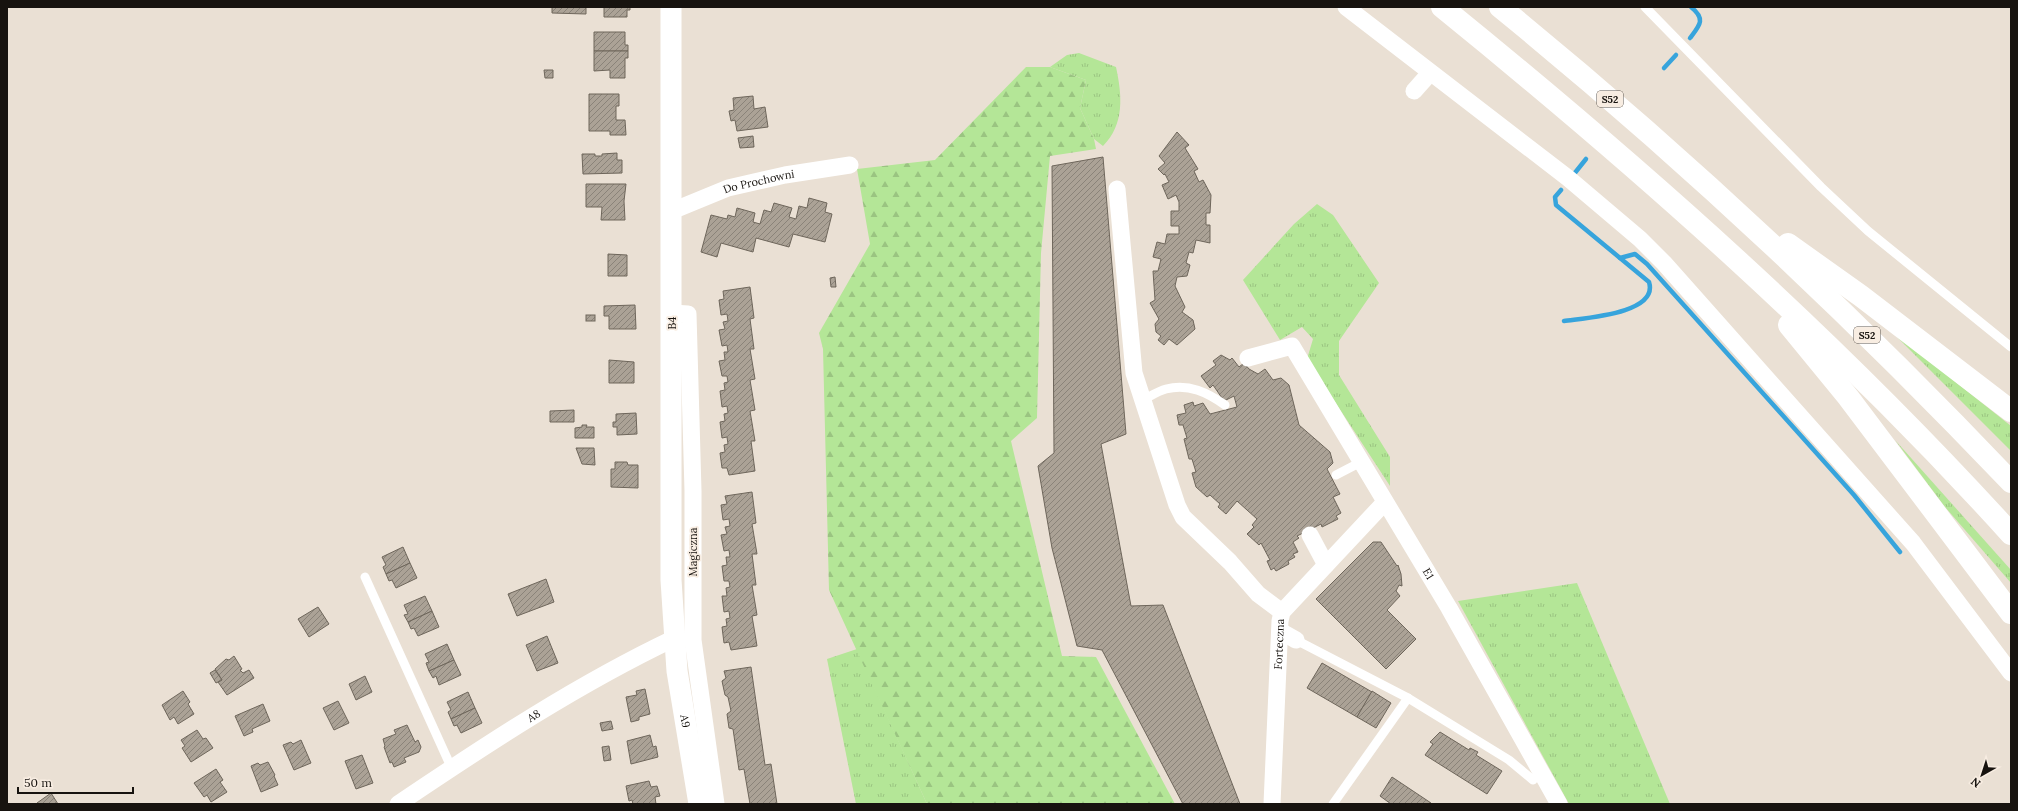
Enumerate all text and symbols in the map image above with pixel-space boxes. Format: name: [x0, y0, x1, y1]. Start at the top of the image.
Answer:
road number: S52: [1597, 91, 1623, 107]
street label: Do Prochowni: [721, 167, 795, 196]
street label: B4: [665, 317, 679, 329]
road number: S52: [1854, 327, 1880, 343]
street label: Magiczna: [686, 527, 700, 576]
street label: E1: [1420, 565, 1437, 582]
street label: Forteczna: [1271, 618, 1287, 670]
street label: A8: [524, 706, 543, 726]
street label: A9: [677, 712, 693, 729]
north arrow: [1962, 755, 2002, 795]
scale bar: [18, 769, 133, 795]
text: N: [1968, 774, 1983, 791]
text: 50 m: [24, 775, 52, 790]

